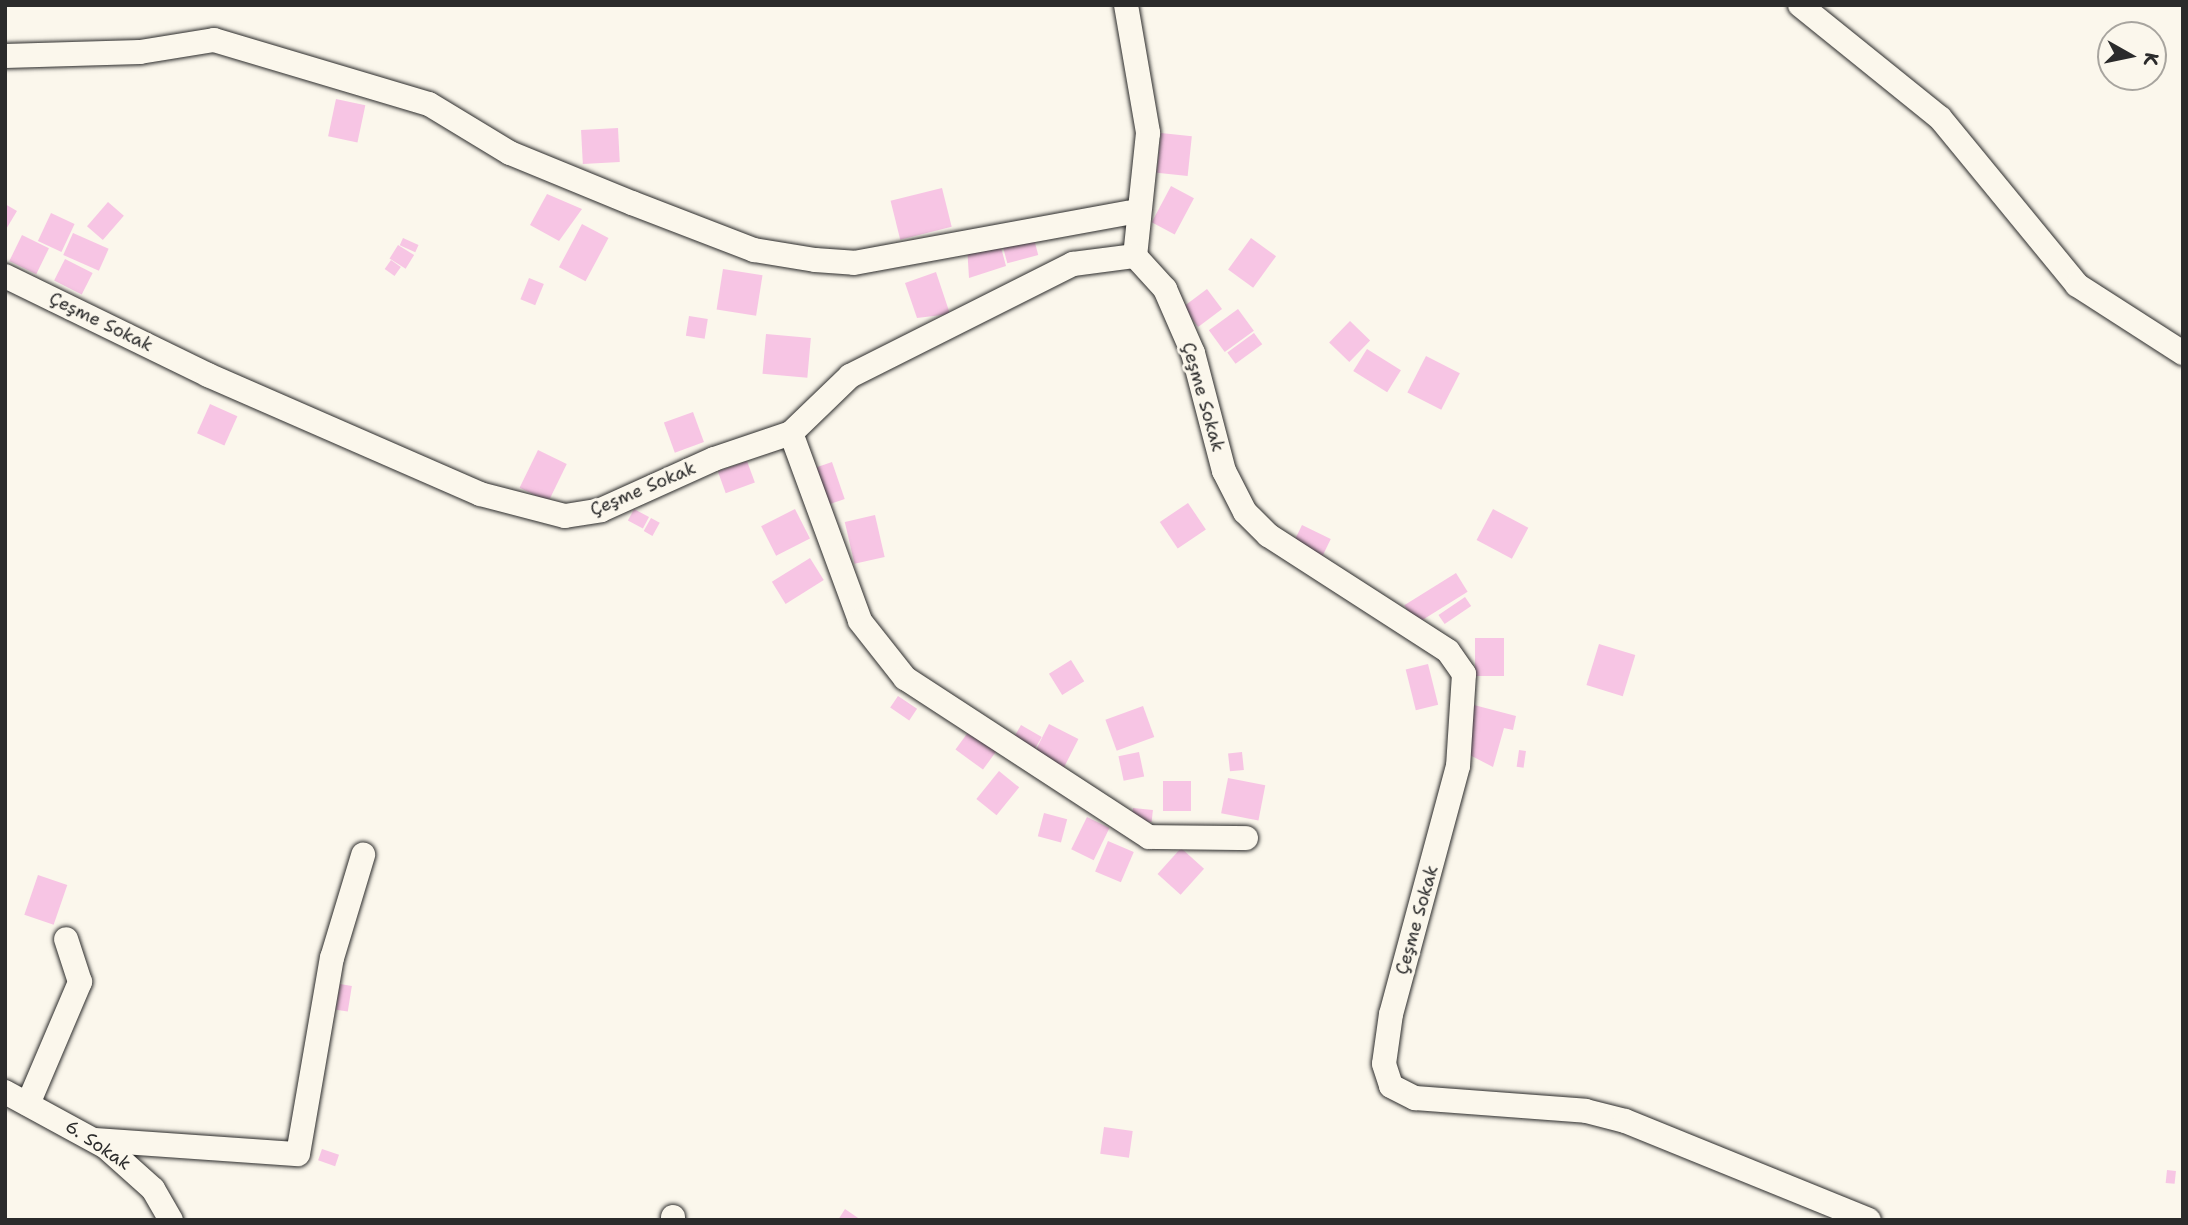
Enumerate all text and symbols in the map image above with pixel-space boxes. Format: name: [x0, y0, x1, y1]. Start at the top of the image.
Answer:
north arrow: [2097, 21, 2167, 91]
text: K: [2138, 51, 2165, 67]
street label: Çeşme Sokak: [46, 288, 156, 356]
street label: Çeşme Sokak: [1177, 340, 1229, 454]
street label: Çeşme Sokak: [587, 457, 699, 521]
street label: Çeşme Sokak: [1391, 863, 1443, 977]
street label: 6. Sokak: [61, 1115, 135, 1175]

